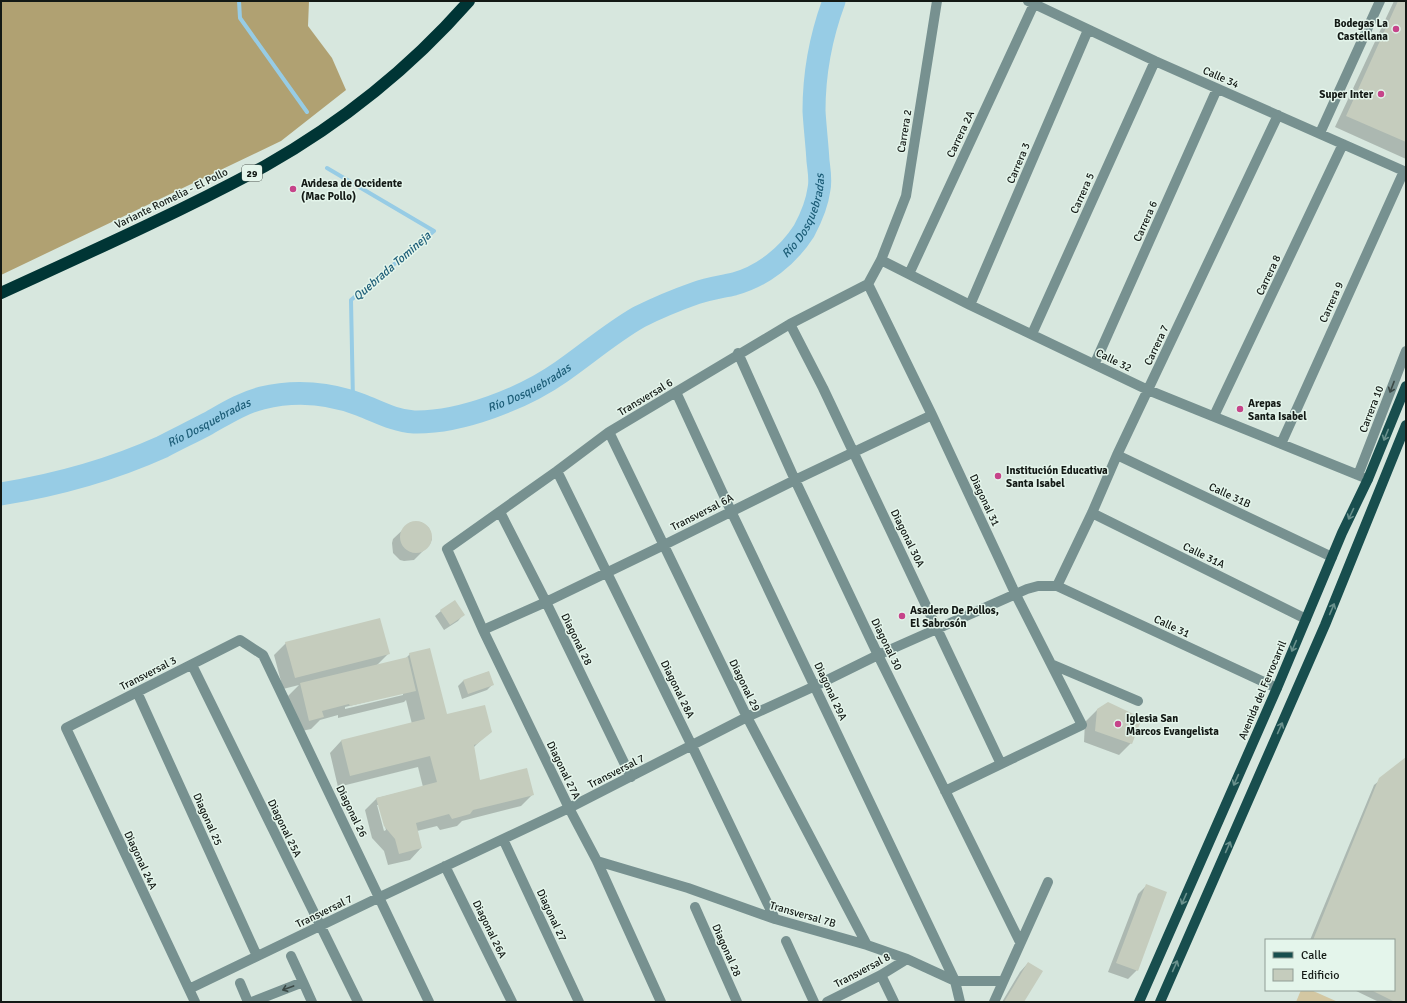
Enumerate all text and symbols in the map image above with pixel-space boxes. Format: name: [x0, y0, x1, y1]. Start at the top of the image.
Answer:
place label: Bodegas La Castellana: [1334, 17, 1388, 43]
marker: Bodegas La Castellana: [1391, 24, 1401, 34]
street label: Calle 34: [1201, 64, 1241, 91]
place label: Super Inter: [1319, 88, 1374, 101]
marker: Super Inter: [1376, 89, 1386, 99]
street label: Carrera 2A: [944, 108, 977, 160]
street label: Carrera 2: [895, 109, 914, 154]
street label: Carrera 3: [1004, 141, 1033, 186]
street label: Variante Romelia - El Pollo: [113, 165, 230, 232]
road number: 29: [242, 165, 262, 181]
water label: Río Dosquebradas: [779, 171, 828, 261]
street label: Carrera 5: [1068, 171, 1097, 216]
place label: Avidesa de Occidente (Mac Pollo): [301, 177, 403, 203]
marker: Avidesa de Occidente (Mac Pollo): [288, 184, 298, 194]
street label: Carrera 6: [1131, 199, 1160, 244]
water label: Quebrada Tomineja: [350, 228, 435, 304]
street label: Carrera 8: [1253, 253, 1284, 298]
street label: Carrera 9: [1317, 280, 1346, 325]
street label: Carrera 7: [1141, 323, 1172, 368]
street label: Calle 32: [1094, 346, 1134, 375]
water label: Río Dosquebradas: [486, 359, 575, 416]
street label: Transversal 6: [615, 376, 675, 419]
one-way arrow: [1387, 381, 1395, 393]
street label: Carrera 10: [1357, 384, 1386, 435]
water label: Río Dosquebradas: [165, 395, 254, 451]
place label: Arepas Santa Isabel: [1248, 397, 1307, 423]
marker: Arepas Santa Isabel: [1235, 404, 1245, 414]
one-way arrow: [1381, 428, 1389, 440]
place label: Institución Educativa Santa Isabel: [1006, 464, 1108, 490]
marker: Institución Educativa Santa Isabel: [993, 471, 1003, 481]
street label: Diagonal 31: [967, 472, 1002, 529]
street label: Calle 31B: [1207, 480, 1253, 511]
street label: Transversal 6A: [669, 491, 736, 534]
street label: Diagonal 30A: [888, 507, 927, 570]
one-way arrow: [1347, 508, 1354, 520]
street label: Calle 31A: [1181, 540, 1227, 571]
place label: Asadero De Pollos, El Sabrosón: [910, 604, 999, 630]
one-way arrow: [1329, 604, 1336, 616]
street label: Diagonal 28: [558, 611, 595, 667]
marker: Asadero De Pollos, El Sabrosón: [897, 611, 907, 621]
street label: Calle 31: [1152, 612, 1192, 640]
street label: Diagonal 30: [868, 616, 905, 672]
street label: Avenida del Ferrocarril: [1236, 639, 1289, 742]
one-way arrow: [1290, 640, 1297, 652]
street label: Transversal 3: [118, 654, 179, 693]
street label: Diagonal 29: [726, 657, 763, 713]
street label: Diagonal 28A: [658, 658, 697, 721]
street label: Diagonal 29A: [811, 660, 850, 723]
place label: Iglesia San Marcos Evangelista: [1126, 712, 1219, 738]
marker: Iglesia San Marcos Evangelista: [1113, 719, 1123, 729]
one-way arrow: [1277, 723, 1284, 735]
street label: Diagonal 27A: [544, 739, 583, 802]
street label: Transversal 7: [586, 752, 647, 791]
one-way arrow: [1232, 773, 1240, 785]
street label: Diagonal 26: [333, 783, 370, 839]
street label: Diagonal 25: [190, 791, 225, 848]
street label: Diagonal 25A: [265, 797, 304, 860]
street label: Diagonal 24A: [121, 829, 160, 892]
one-way arrow: [1225, 842, 1232, 854]
street label: Diagonal 27: [534, 887, 569, 944]
street label: Transversal 7: [294, 892, 355, 931]
one-way arrow: [1180, 893, 1187, 905]
street label: Diagonal 26A: [470, 898, 509, 961]
street label: Transversal 7B: [768, 899, 838, 930]
street label: Diagonal 28: [709, 922, 744, 979]
legend: [1265, 939, 1395, 991]
text: Calle: [1301, 948, 1327, 963]
street label: Transversal 8: [832, 950, 893, 991]
one-way arrow: [1172, 961, 1179, 973]
text: Edificio: [1301, 968, 1339, 983]
one-way arrow: [282, 984, 294, 992]

